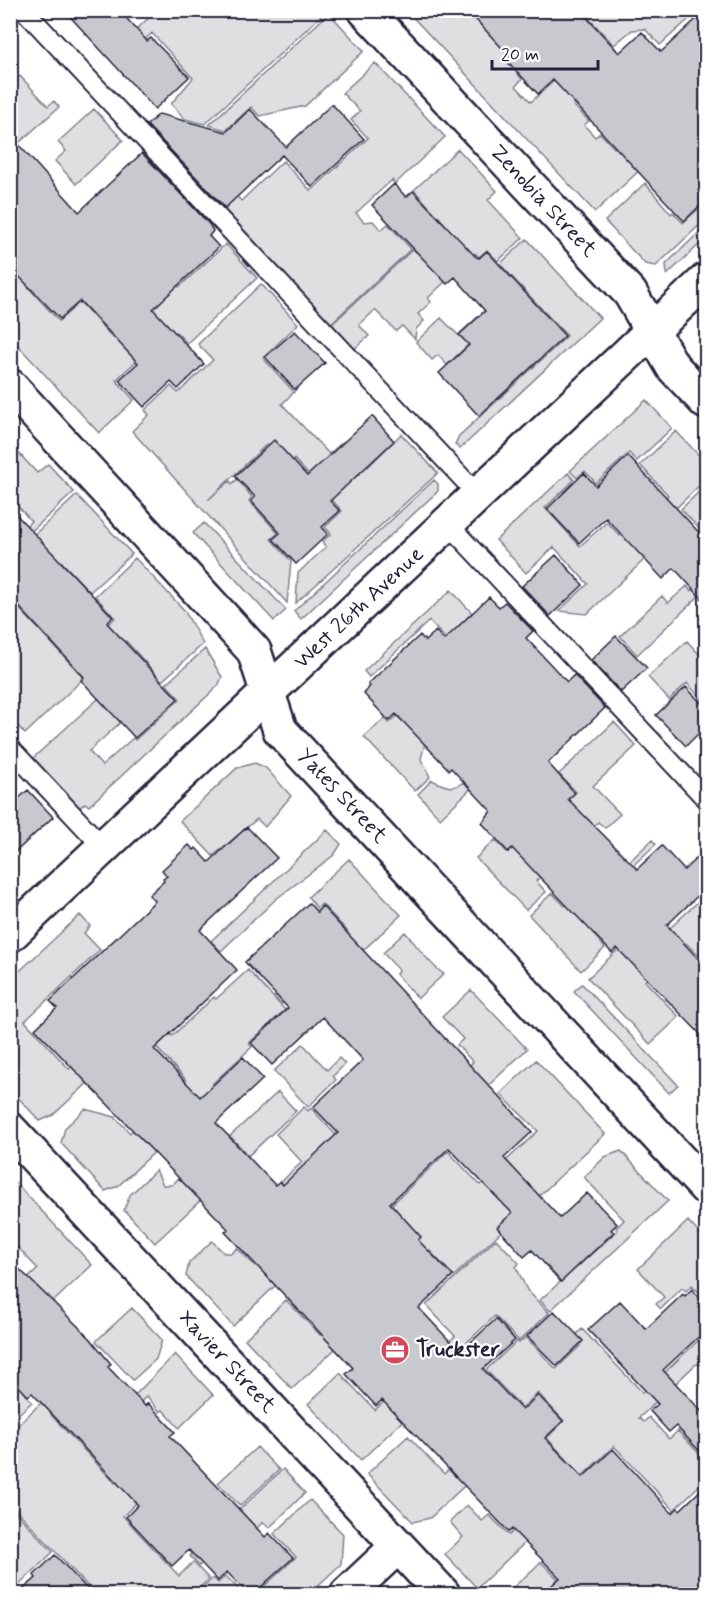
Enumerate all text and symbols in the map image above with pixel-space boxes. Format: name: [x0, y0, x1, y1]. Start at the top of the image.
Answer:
scale bar: [492, 33, 598, 71]
text: 20 m: [501, 43, 539, 67]
street label: Zenobia Street: [483, 139, 603, 264]
street label: West 26th Avenue: [288, 541, 430, 675]
street label: Yates Street: [291, 742, 393, 850]
street label: Xavier Street: [172, 1305, 282, 1419]
office icon: Truckster: [379, 1334, 411, 1366]
place label: Truckster: [416, 1336, 501, 1364]

